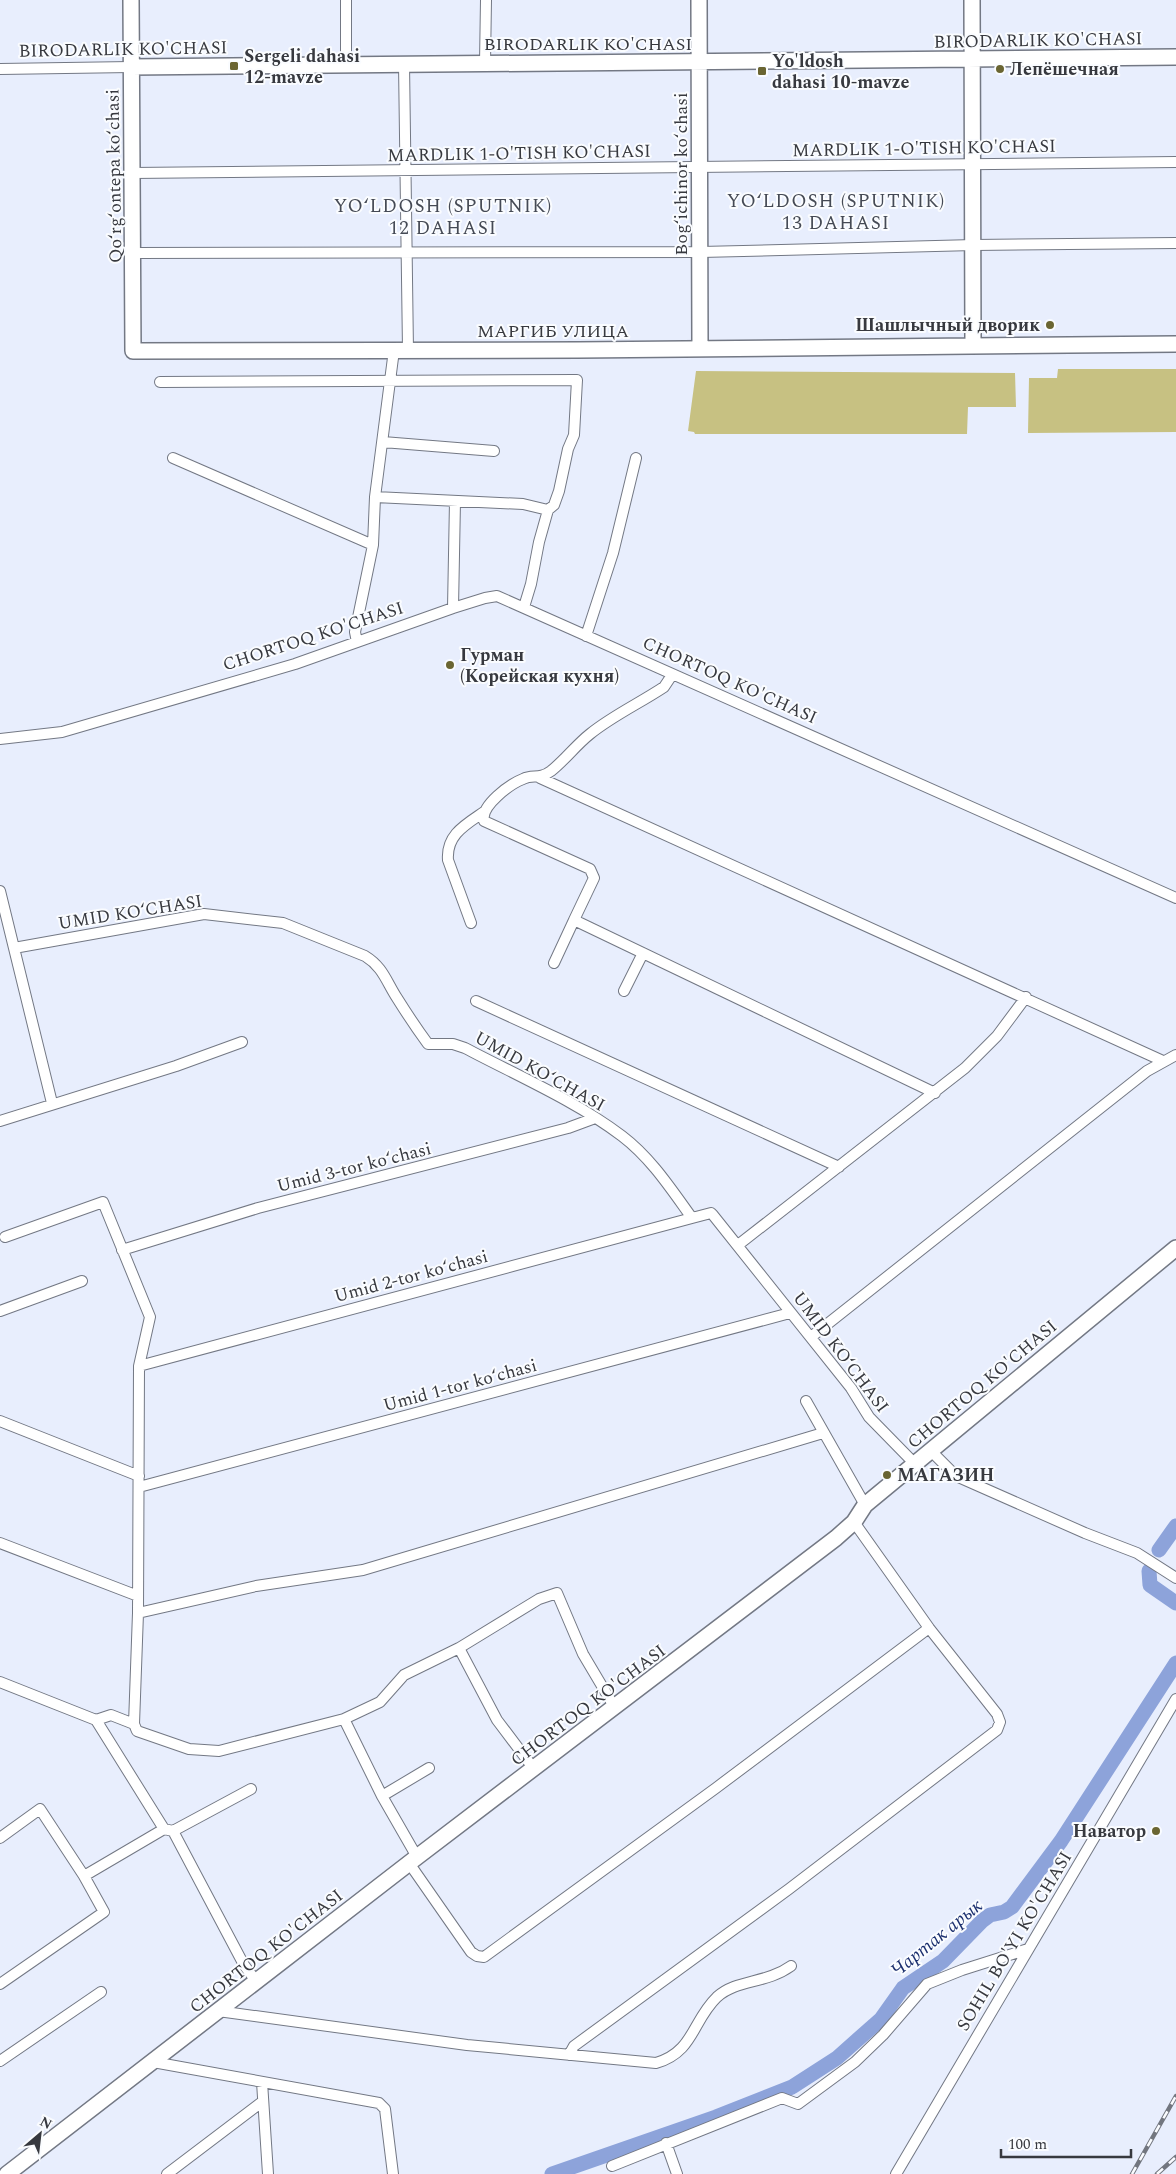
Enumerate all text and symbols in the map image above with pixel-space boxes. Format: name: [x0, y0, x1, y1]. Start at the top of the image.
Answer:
street label: BIRODARLIK KO'CHASI: [933, 25, 1143, 56]
street label: BIRODARLIK KO'CHASI: [484, 31, 692, 58]
street label: BIRODARLIK KO'CHASI: [18, 34, 228, 65]
place label: Sergeli dahasi 12-mavze: [244, 43, 360, 91]
place label: Yo'ldosh dahasi 10-mavze: [772, 48, 909, 96]
place label: Лепёшечная: [1010, 56, 1119, 83]
marker: Sergeli dahasi 12-mavze: [228, 60, 240, 72]
marker: Лепёшечная: [994, 63, 1006, 75]
marker: Yo'ldosh dahasi 10-mavze: [756, 65, 768, 77]
street label: Qoʻrgʻontepa koʻchasi: [99, 89, 130, 263]
street label: Bogʻichinor koʻchasi: [668, 92, 695, 256]
street label: MARDLIK 1-O'TISH KO'CHASI: [792, 133, 1056, 164]
street label: MARDLIK 1-O'TISH KO'CHASI: [387, 138, 651, 169]
district label: YO‘LDOSH (SPUTNIK) 13 DAHASI: [727, 187, 945, 238]
district label: YO‘LDOSH (SPUTNIK) 12 DAHASI: [334, 192, 552, 243]
place label: Шашлычный дворик: [855, 312, 1040, 339]
street label: МАРГИБ УЛИЦА: [477, 318, 629, 345]
marker: Шашлычный дворик: [1044, 319, 1056, 331]
street label: CHORTOQ KO'CHASI: [219, 594, 407, 678]
street label: CHORTOQ KO'CHASI: [638, 630, 821, 731]
place label: Гурман (Корейская кухня): [460, 642, 619, 690]
marker: Гурман (Корейская кухня): [444, 659, 456, 671]
street label: UMID KO‘CHASI: [56, 888, 204, 937]
street label: UMID KO‘CHASI: [469, 1024, 610, 1119]
street label: Umid 3-tor koʻchasi: [274, 1135, 434, 1200]
street label: Umid 2-tor koʻchasi: [331, 1243, 491, 1310]
street label: UMID KO‘CHASI: [786, 1286, 895, 1419]
street label: CHORTOQ KO'CHASI: [901, 1313, 1063, 1455]
street label: Umid 1-tor koʻchasi: [380, 1352, 540, 1419]
place label: МАГАЗИН: [897, 1462, 994, 1489]
marker: МАГАЗИН: [881, 1469, 893, 1481]
street label: CHORTOQ KO'CHASI: [505, 1638, 672, 1773]
place label: Наватор: [1073, 1818, 1146, 1845]
marker: Наватор: [1150, 1825, 1162, 1837]
street label: SOHIL BO'YI KO'CHASI: [950, 1846, 1079, 2036]
street label: CHORTOQ KO'CHASI: [184, 1883, 349, 2020]
water label: Чартак арык: [885, 1892, 989, 1984]
north arrow: [15, 2109, 65, 2159]
text: N: [36, 2111, 56, 2135]
scale bar: [1001, 2126, 1131, 2158]
text: 100 m: [1008, 2133, 1047, 2156]

